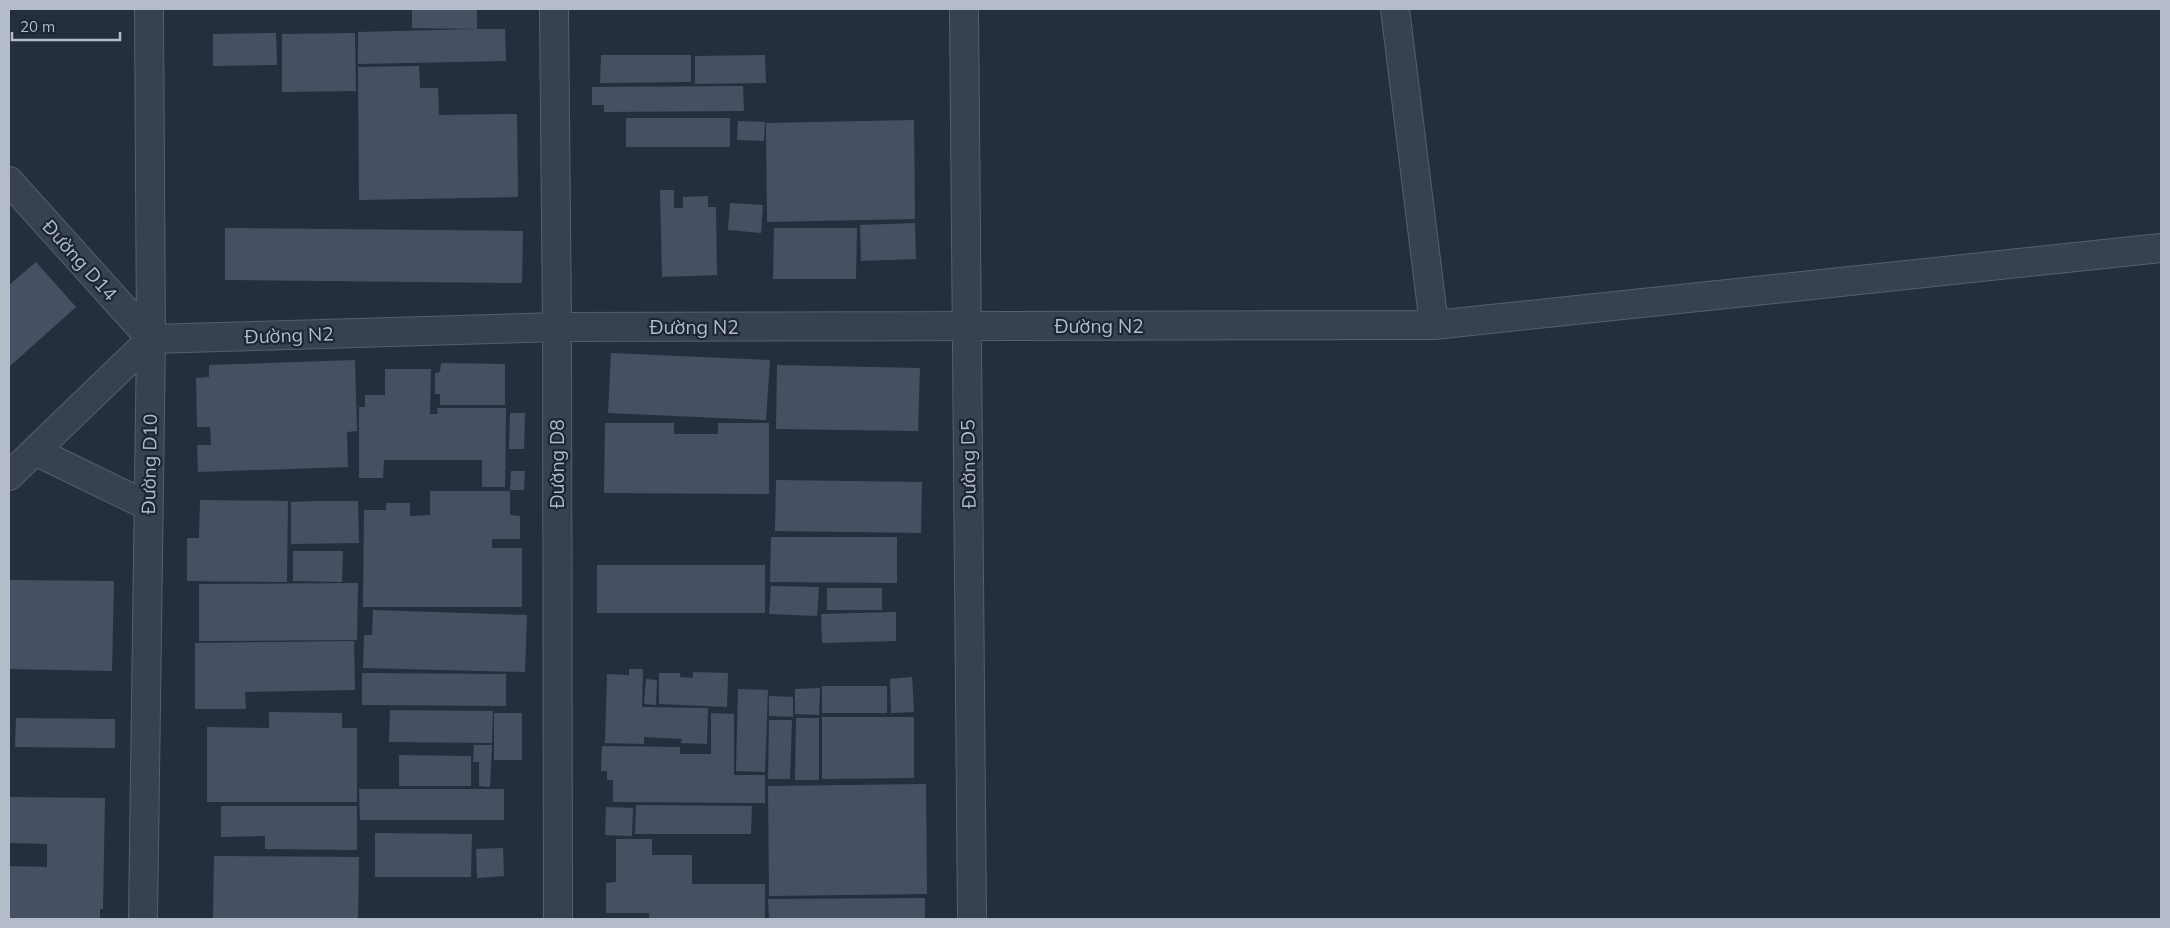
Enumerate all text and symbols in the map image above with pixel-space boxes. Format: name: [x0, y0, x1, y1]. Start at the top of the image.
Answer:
scale bar: [12, 10, 120, 42]
text: 20 m: [20, 17, 55, 36]
street label: Đường D14: [37, 215, 123, 305]
street label: Đường N2: [1054, 314, 1144, 338]
street label: Đường N2: [649, 315, 739, 339]
street label: Đường N2: [244, 321, 334, 349]
street label: Đường D10: [136, 414, 162, 514]
street label: Đường D8: [545, 419, 569, 509]
street label: Đường D5: [955, 419, 981, 509]

